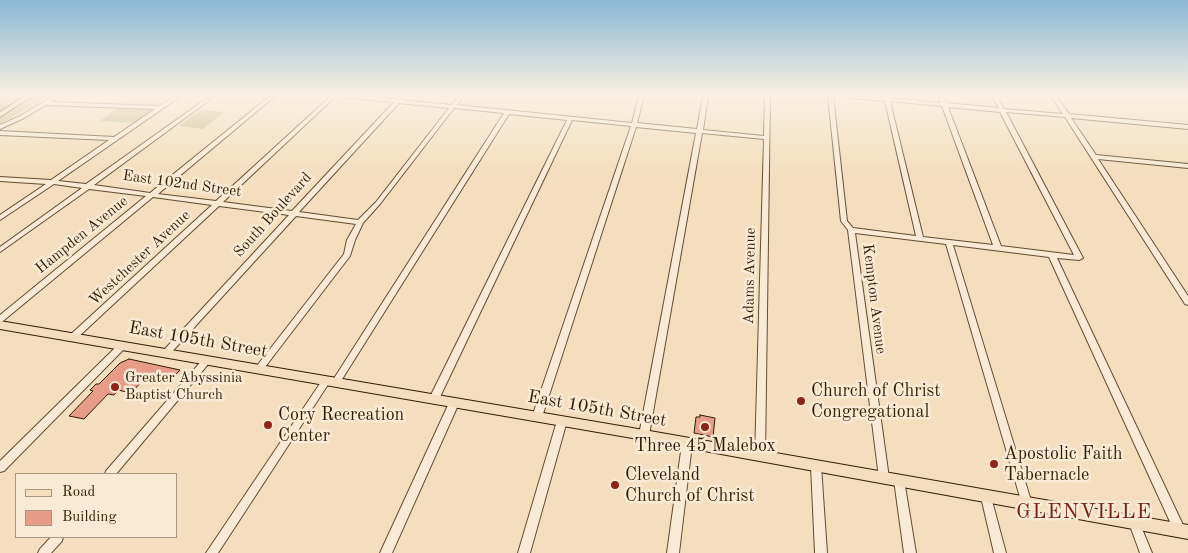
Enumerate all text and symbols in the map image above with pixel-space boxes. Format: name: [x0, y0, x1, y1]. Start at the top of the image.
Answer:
street label: East 102nd Street: [121, 167, 243, 201]
street label: South Boulevard: [230, 169, 316, 261]
street label: Hampden Avenue: [32, 192, 132, 278]
street label: Westchester Avenue: [86, 207, 194, 309]
street label: Adams Avenue: [740, 227, 760, 325]
street label: Kempton Avenue: [858, 243, 890, 355]
street label: East 105th Street: [127, 317, 269, 363]
place label: Greater Abyssinia Baptist Church: [125, 369, 242, 404]
place label: Church of Christ Congregational: [811, 380, 941, 422]
marker: Greater Abyssinia Baptist Church: [109, 381, 121, 393]
street label: East 105th Street: [526, 386, 668, 432]
marker: Church of Christ Congregational: [795, 395, 807, 407]
place label: Cory Recreation Center: [278, 404, 404, 446]
marker: Cory Recreation Center: [262, 419, 274, 431]
marker: Three 45 Malebox: [699, 421, 711, 433]
place label: Three 45 Malebox: [634, 435, 776, 457]
place label: Apostolic Faith Tabernacle: [1004, 443, 1123, 486]
marker: Apostolic Faith Tabernacle: [988, 458, 1000, 470]
place label: Cleveland Church of Christ: [625, 464, 755, 506]
legend: [15, 473, 178, 538]
marker: Cleveland Church of Christ: [609, 479, 621, 491]
text: Road: [62, 485, 95, 500]
district label: GLENVILLE: [1015, 499, 1153, 525]
text: Building: [62, 510, 117, 525]

